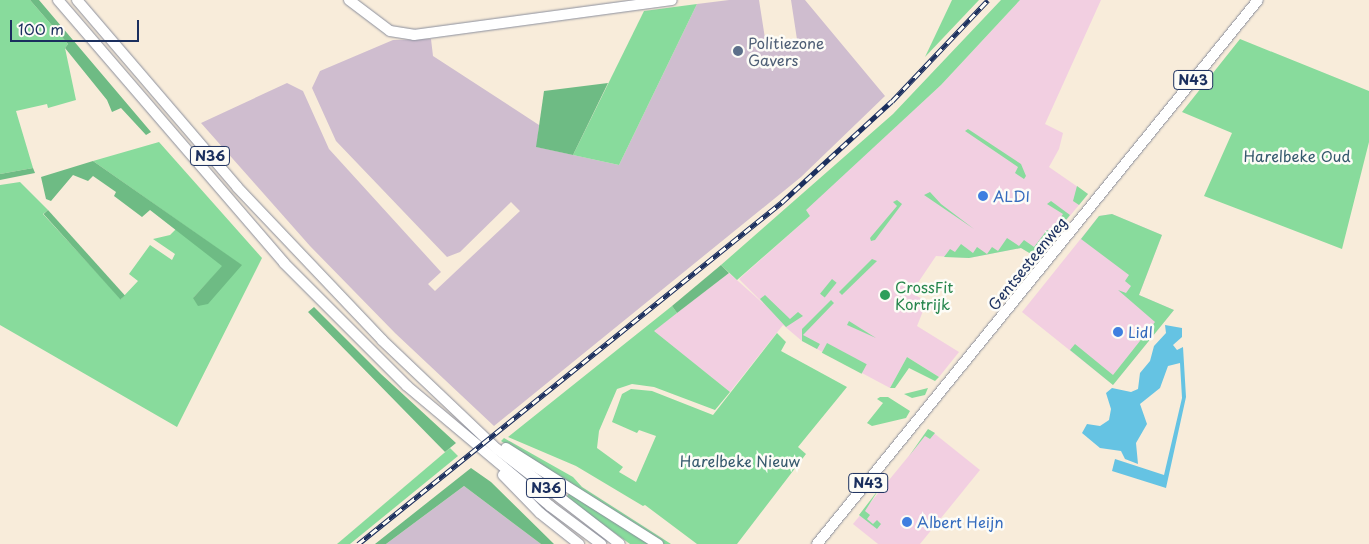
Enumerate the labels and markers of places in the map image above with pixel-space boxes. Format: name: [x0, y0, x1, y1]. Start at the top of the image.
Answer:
place label: Politiezone Gavers: [748, 33, 825, 68]
marker: Politiezone Gavers: [732, 45, 744, 57]
place label: ALDI: [993, 187, 1030, 205]
marker: ALDI: [977, 190, 989, 202]
place label: CrossFit Kortrijk: [895, 277, 953, 312]
marker: CrossFit Kortrijk: [879, 289, 891, 301]
place label: Lidl: [1128, 323, 1153, 341]
marker: Lidl: [1112, 326, 1124, 338]
place label: Albert Heijn: [917, 513, 1004, 531]
marker: Albert Heijn: [901, 516, 913, 528]

